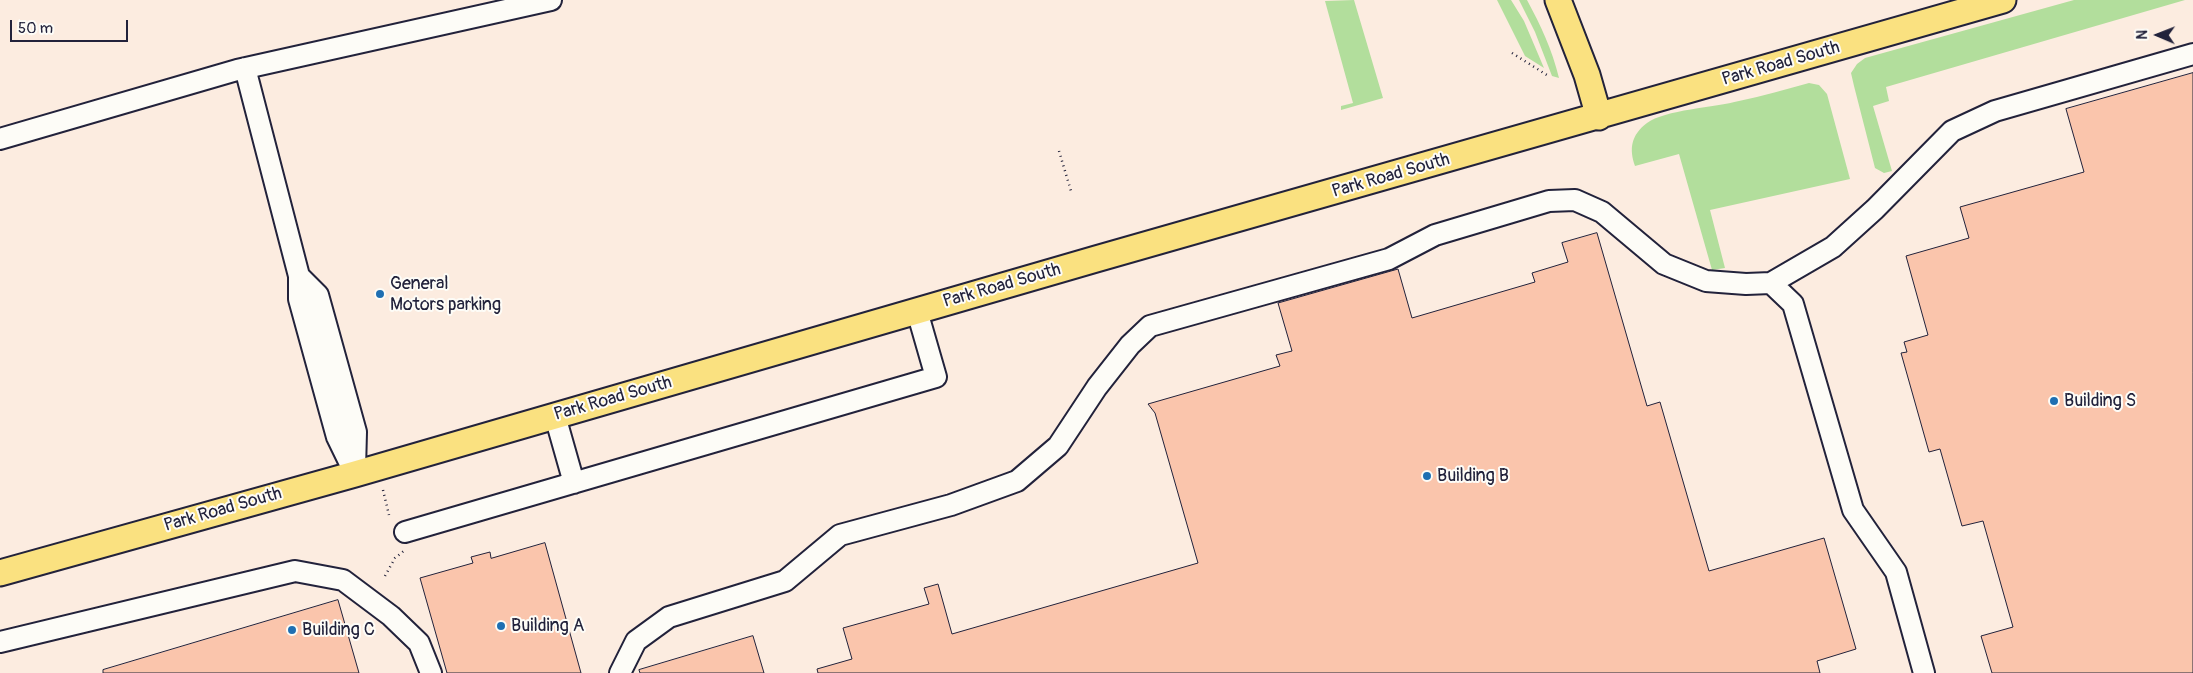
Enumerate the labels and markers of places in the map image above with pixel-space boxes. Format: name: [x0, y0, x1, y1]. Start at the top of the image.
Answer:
place label: General Motors parking: [390, 273, 501, 316]
marker: General Motors parking: [374, 288, 386, 300]
place label: Building S: [2064, 390, 2136, 412]
marker: Building S: [2048, 395, 2060, 407]
place label: Building B: [1437, 465, 1509, 487]
marker: Building B: [1421, 470, 1433, 482]
place label: Building A: [511, 615, 584, 637]
place label: Building C: [302, 619, 375, 641]
marker: Building A: [495, 620, 507, 632]
marker: Building C: [286, 624, 298, 636]

